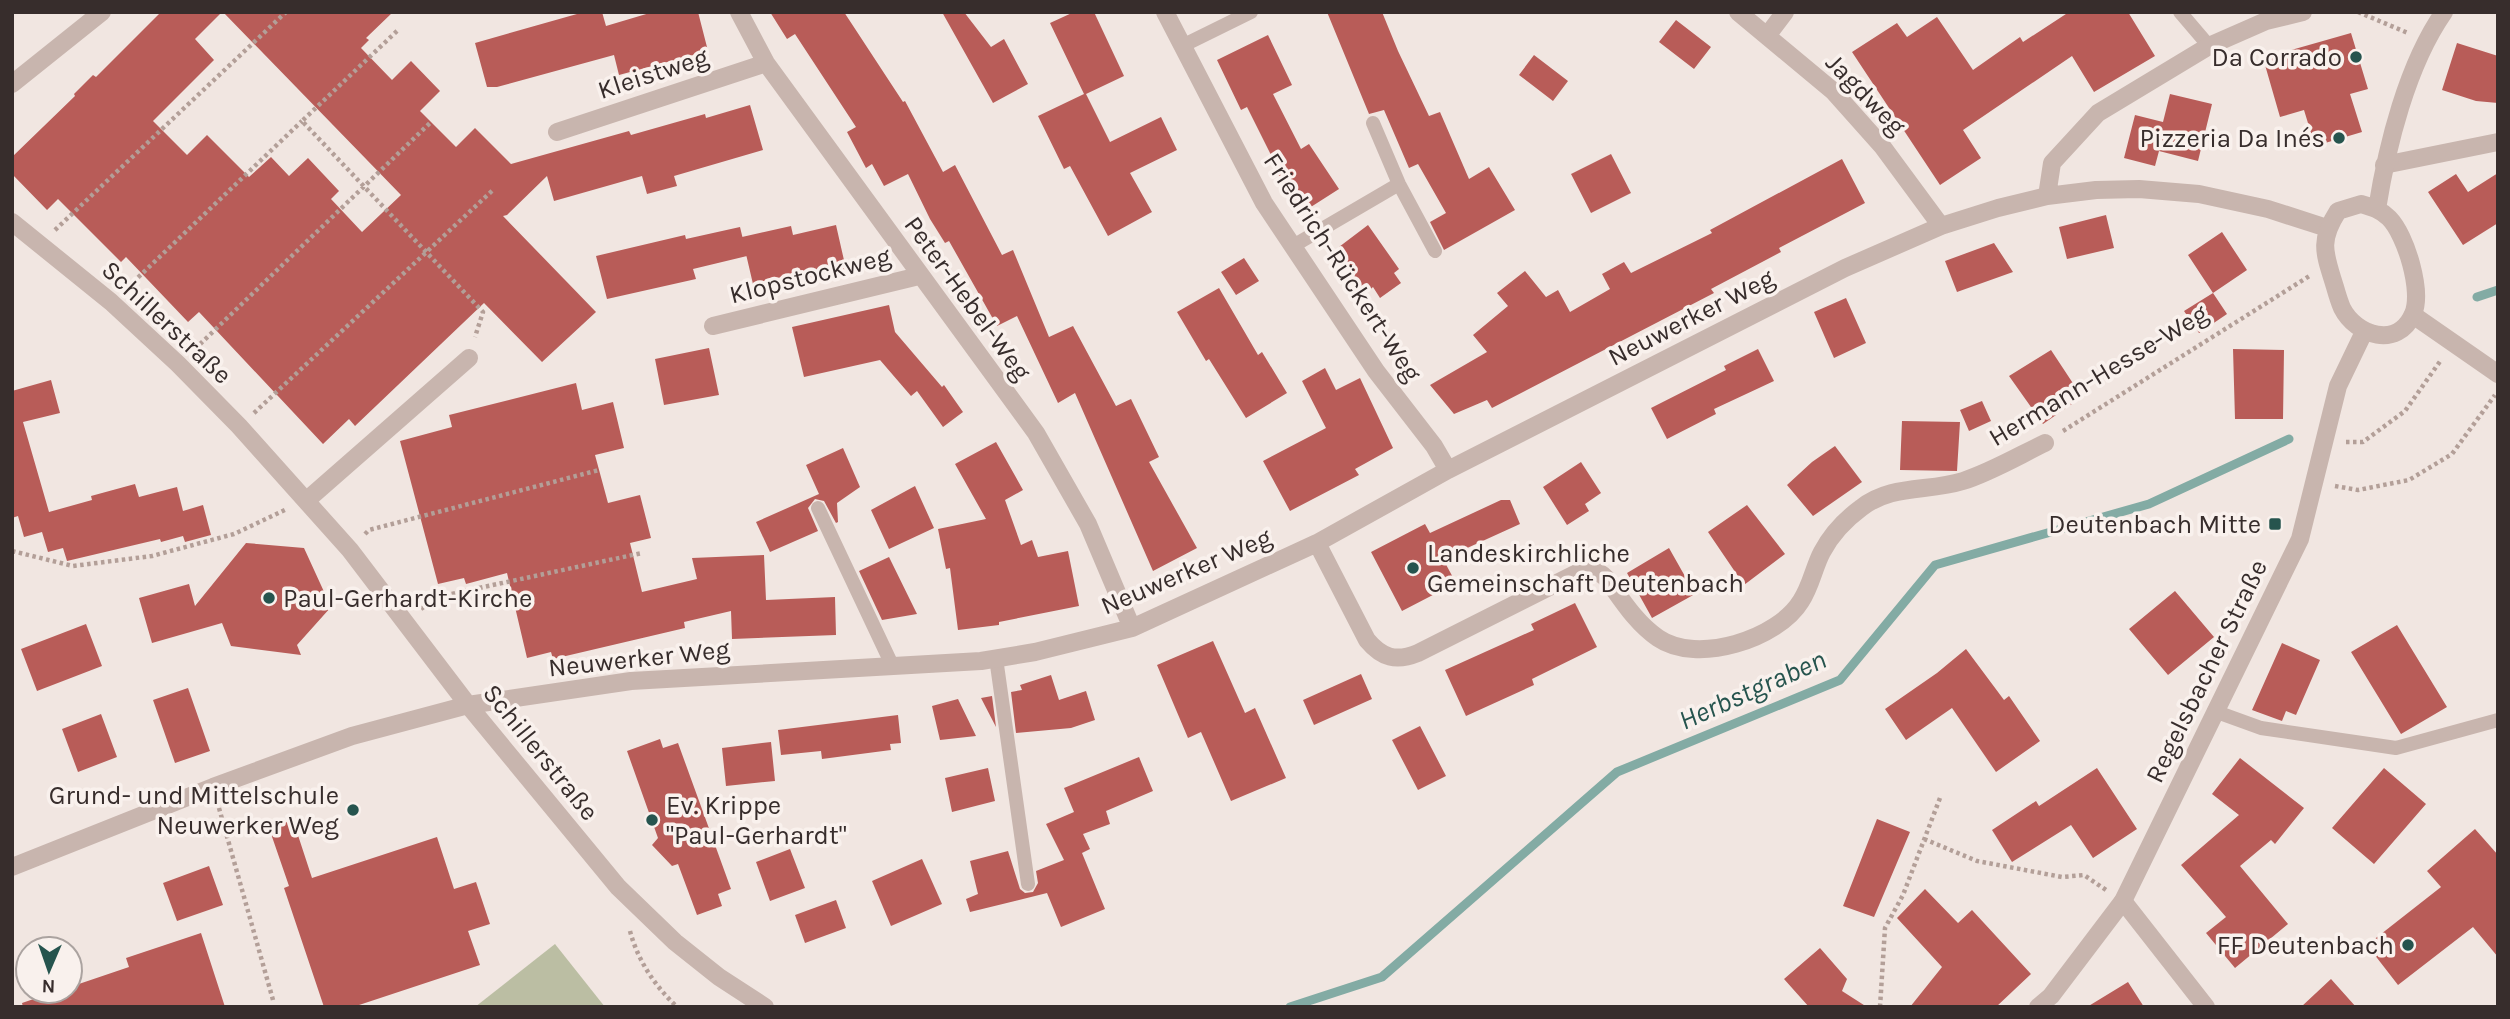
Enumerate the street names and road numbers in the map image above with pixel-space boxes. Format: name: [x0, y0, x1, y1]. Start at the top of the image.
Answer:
street label: Kleistweg: [594, 41, 713, 106]
street label: Jagdweg: [1819, 47, 1912, 142]
street label: Friedrich-Rückert-Weg: [1257, 147, 1428, 388]
street label: Peter-Hebel-Weg: [898, 210, 1038, 387]
street label: Klopstockweg: [726, 240, 894, 310]
street label: Schillerstraße: [95, 254, 238, 390]
street label: Neuwerker Weg: [1603, 262, 1780, 373]
street label: Hermann-Hesse-Weg: [1983, 298, 2214, 453]
street label: Neuwerker Weg: [1096, 521, 1277, 621]
street label: Regelsbacher Straße: [2139, 555, 2274, 788]
street label: Neuwerker Weg: [547, 634, 732, 683]
street label: Schillerstraße: [476, 678, 605, 827]

